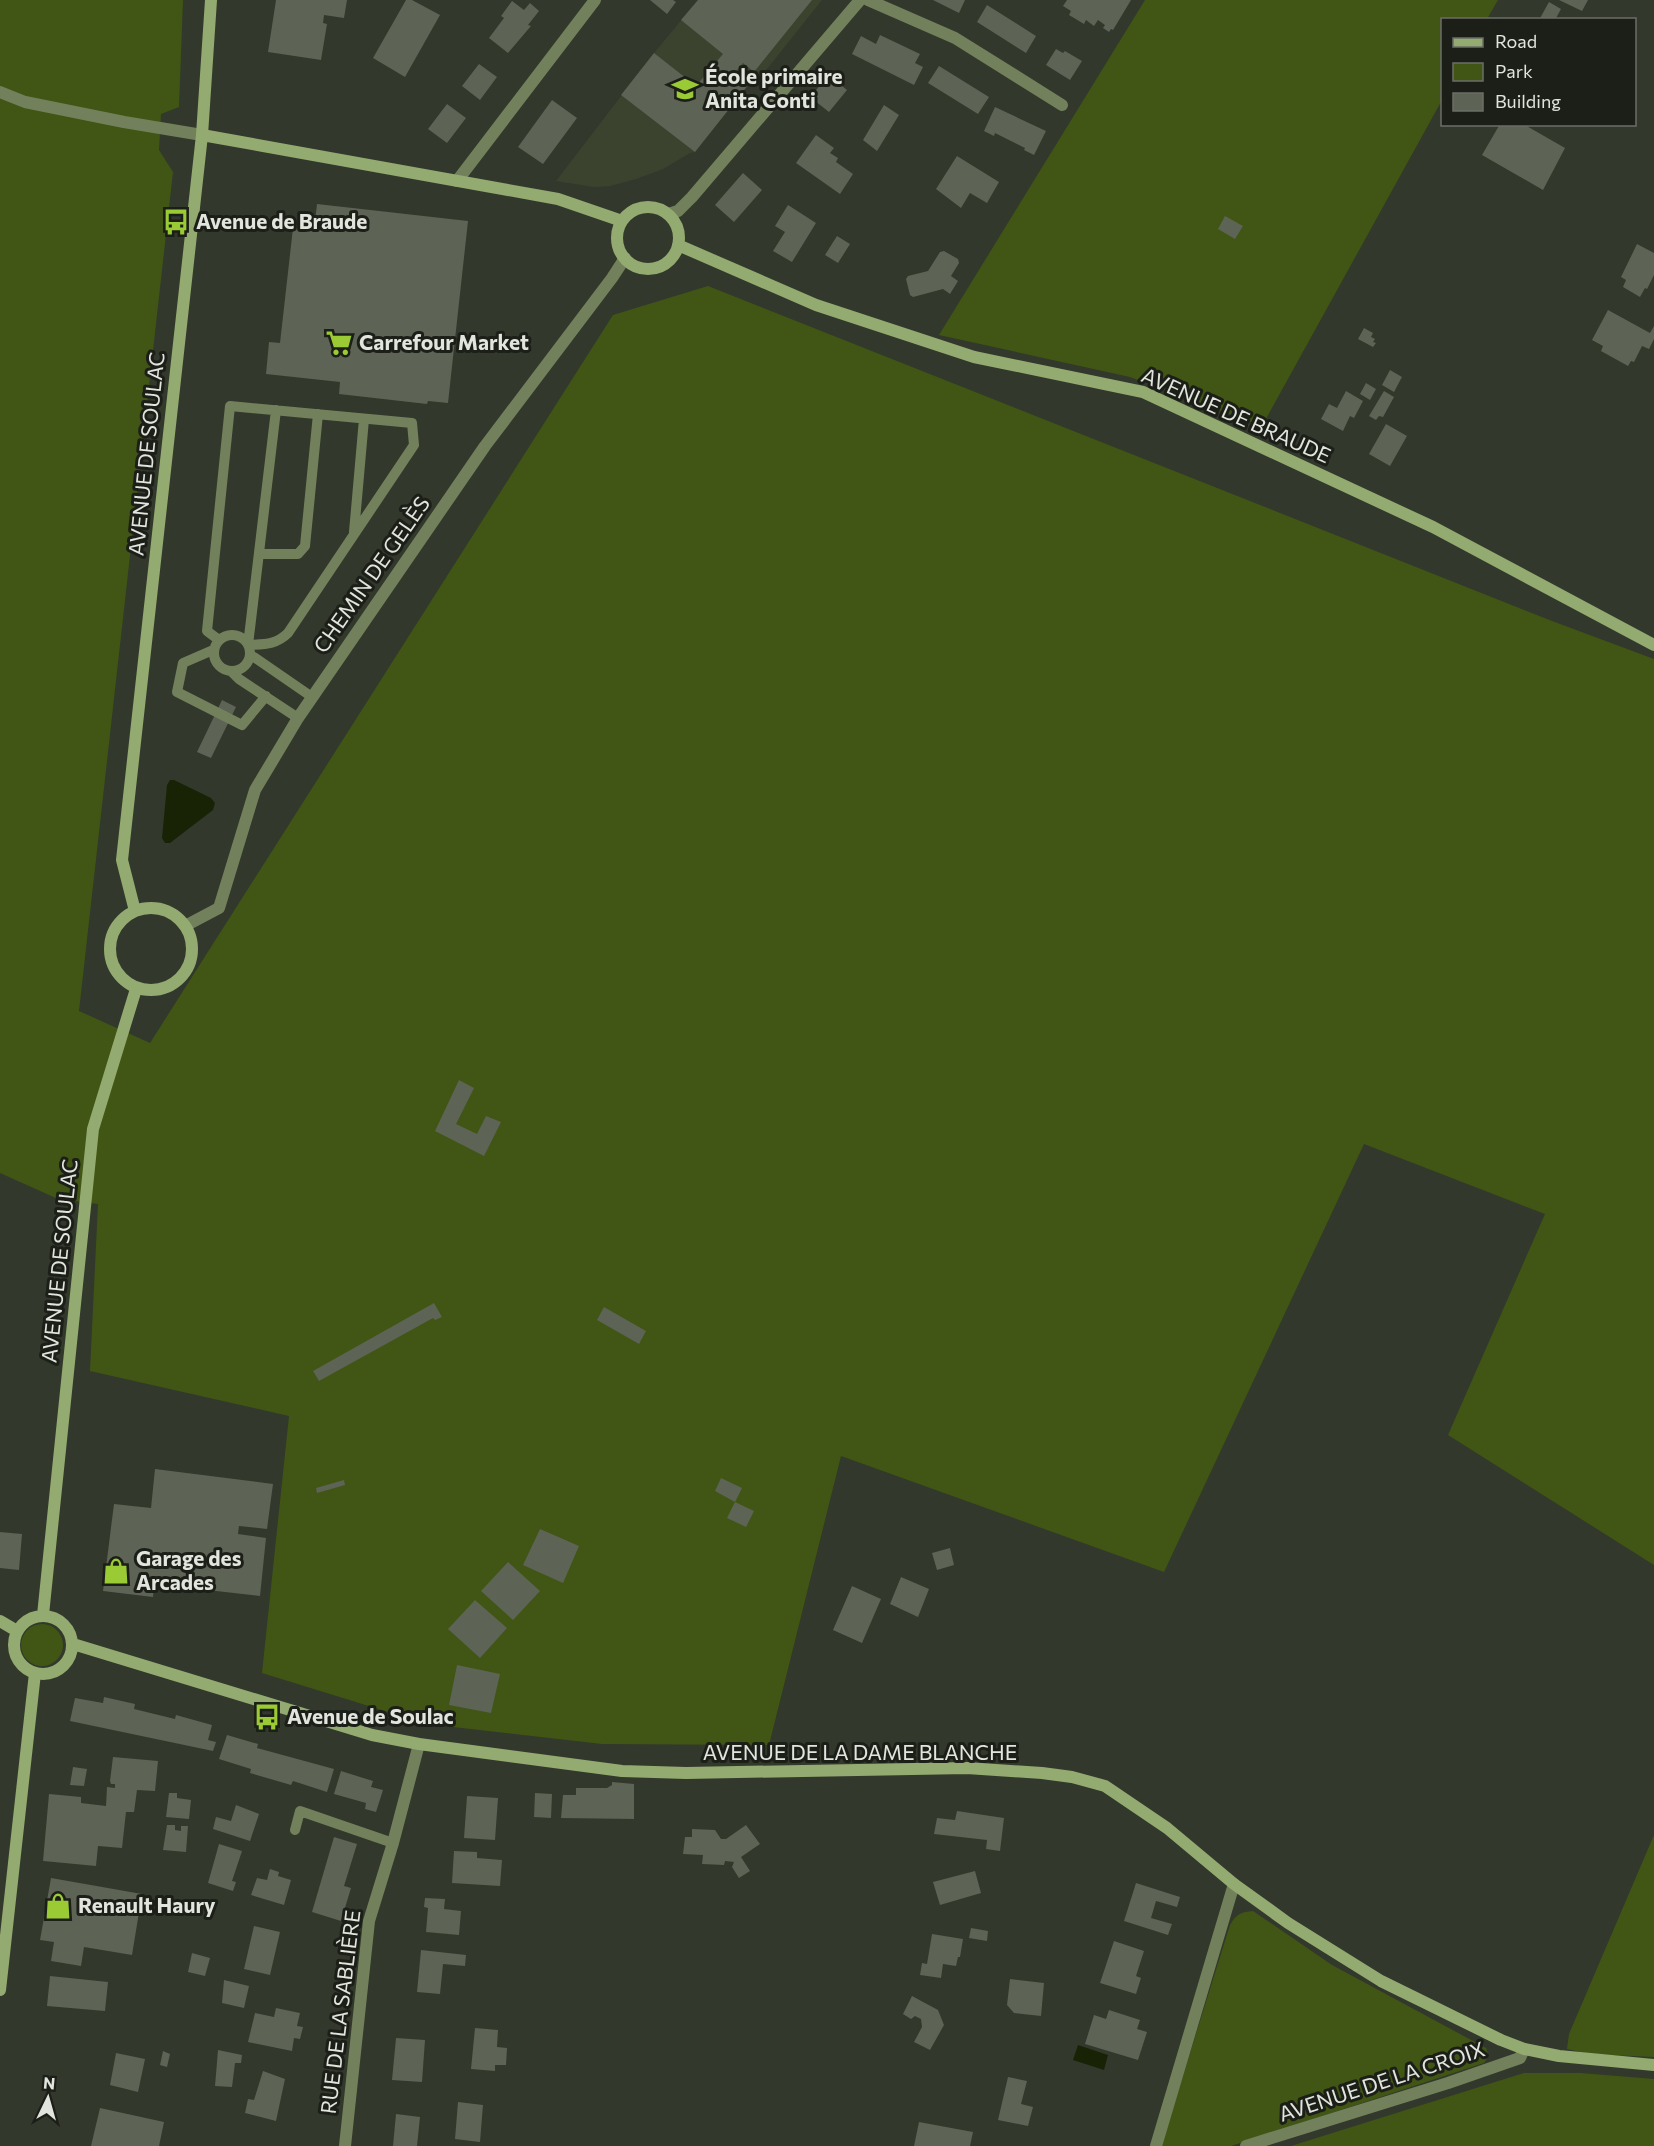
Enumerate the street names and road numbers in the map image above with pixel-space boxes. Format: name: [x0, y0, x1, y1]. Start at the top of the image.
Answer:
street label: AVENUE DE SOULAC: [122, 351, 169, 557]
street label: AVENUE DE BRAUDE: [1138, 362, 1335, 468]
street label: CHEMIN DE GELÈS: [307, 491, 434, 657]
street label: AVENUE DE SOULAC: [35, 1158, 82, 1364]
street label: AVENUE DE LA DAME BLANCHE: [703, 1739, 1017, 1764]
street label: RUE DE LA SABLIÈRE: [315, 1908, 364, 2115]
street label: AVENUE DE LA CROIX: [1275, 2035, 1488, 2126]

